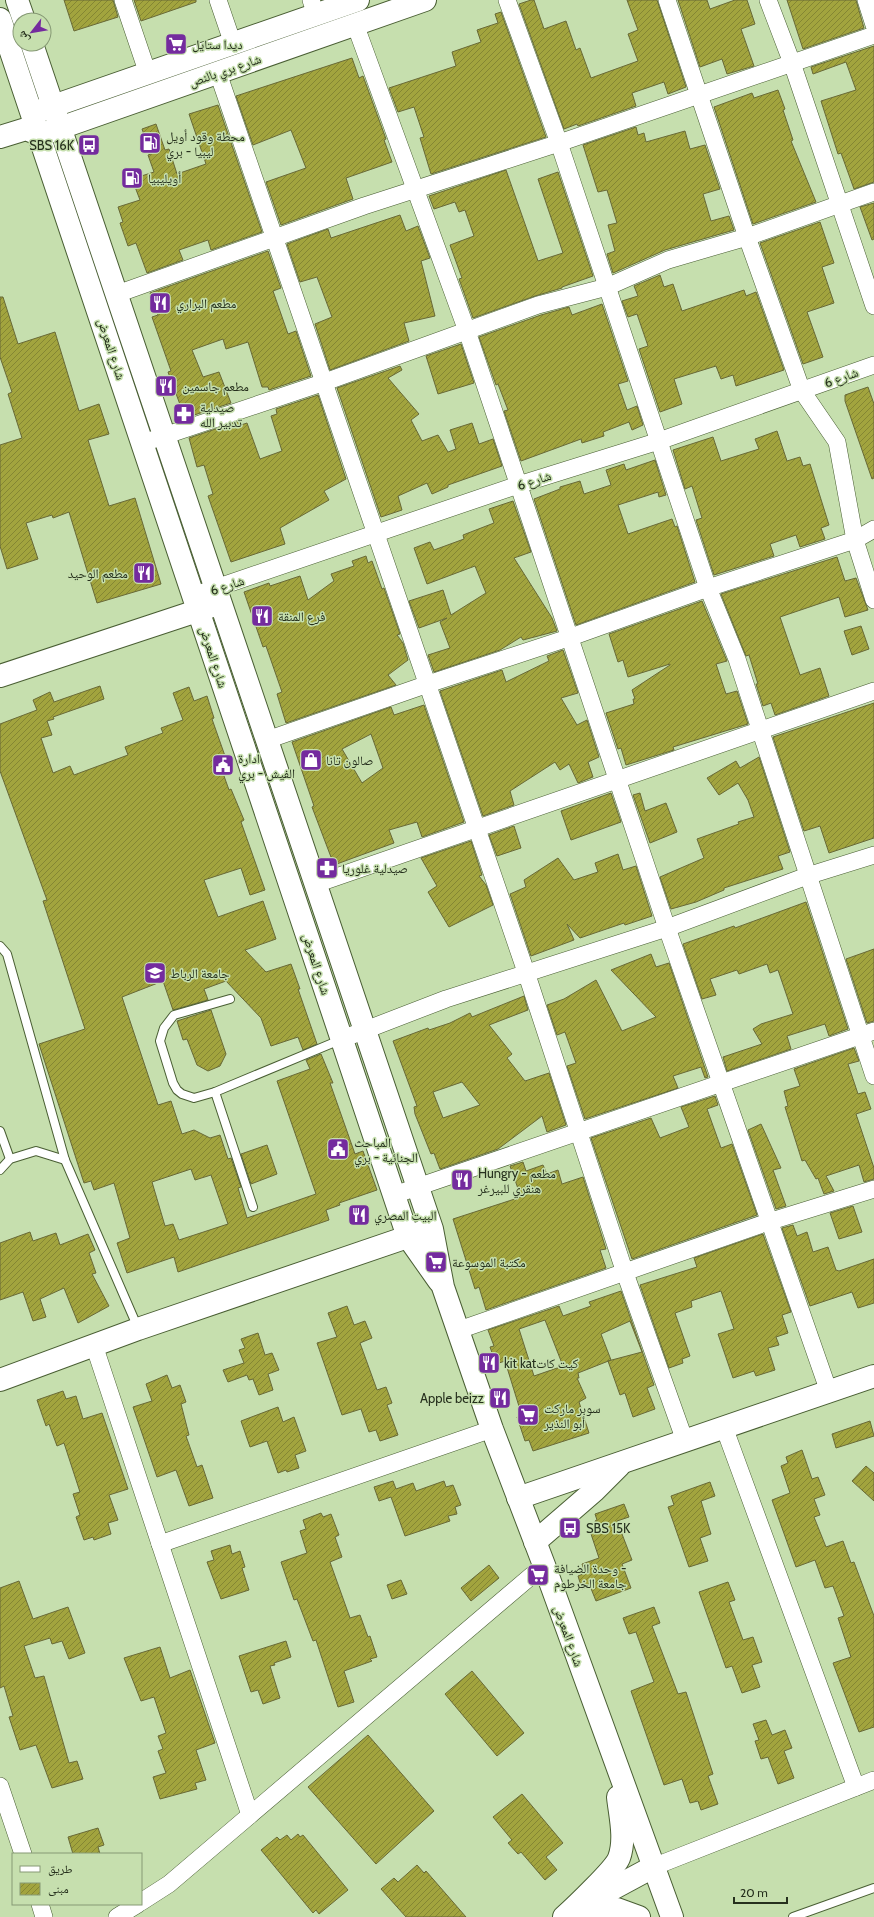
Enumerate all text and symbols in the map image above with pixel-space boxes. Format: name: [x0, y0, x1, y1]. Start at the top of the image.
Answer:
north arrow: [12, 12, 52, 52]
text: ش: [14, 28, 33, 46]
supermarket icon: ديدا ستايل: [163, 31, 189, 57]
place label: ديدا ستايل: [192, 36, 243, 53]
street label: شارع بري بالنص: [187, 50, 264, 93]
place label: محطة وقود أويل ليبيا - بري: [166, 128, 245, 162]
fuel station icon: محطة وقود أويل ليبيا - بري: [137, 130, 163, 156]
bus stop icon: SBS 16K: [76, 132, 102, 158]
place label: SBS 16K: [29, 137, 75, 153]
fuel station icon: أويليبيا: [119, 165, 145, 191]
place label: أويليبيا: [148, 170, 181, 187]
restaurant icon: مطعم البراري: [147, 290, 173, 316]
place label: مطعم البراري: [176, 295, 236, 314]
street label: شارع المعرض: [93, 316, 129, 382]
street label: شارع 6: [822, 363, 861, 392]
restaurant icon: مطعم جاسمين: [153, 373, 179, 399]
place label: مطعم جاسمين: [182, 378, 249, 395]
place label: صيدلية تدبير الله: [200, 399, 242, 431]
pharmacy icon: صيدلية تدبير الله: [171, 401, 197, 427]
street label: شارع 6: [515, 467, 554, 495]
restaurant icon: مطعم الوحيد: [131, 560, 157, 586]
place label: مطعم الوحيد: [68, 565, 128, 582]
street label: شارع 6: [208, 572, 247, 600]
restaurant icon: فرع المنقة: [249, 603, 275, 629]
place label: فرع المنقة: [278, 608, 325, 626]
street label: شارع المعرض: [195, 624, 231, 690]
shop icon: صالون تانا: [298, 747, 324, 773]
place label: ادارة الفيش - بري: [238, 750, 295, 784]
public building icon: ادارة الفيش - بري: [210, 752, 236, 778]
place label: صالون تانا: [326, 752, 374, 769]
pharmacy icon: صيدلية غلوريا: [314, 855, 340, 881]
place label: صيدلية غلوريا: [342, 860, 408, 877]
street label: شارع المعرض: [298, 931, 334, 997]
school or university icon: جامعة الرباط: [142, 960, 168, 986]
place label: جامعة الرباط: [170, 965, 230, 982]
place label: المباحث الجنائية - بري: [354, 1134, 418, 1168]
public building icon: المباحث الجنائية - بري: [325, 1136, 351, 1162]
place label: Hungry - مطعم هنقري للبيرغر: [477, 1165, 556, 1199]
restaurant icon: Hungry - مطعم هنقري للبيرغر: [449, 1167, 475, 1193]
restaurant icon: البيت المصري: [346, 1202, 372, 1228]
place label: البيت المصري: [374, 1207, 437, 1226]
supermarket icon: مكتبة الموسوعة: [423, 1249, 449, 1275]
place label: مكتبة الموسوعة: [452, 1254, 526, 1271]
restaurant icon: kit katكيت كات: [476, 1350, 502, 1376]
place label: kit katكيت كات: [504, 1355, 579, 1371]
restaurant icon: Apple beizz: [487, 1385, 513, 1411]
place label: Apple beizz: [420, 1390, 484, 1406]
place label: سوبر ماركت أبو النذير: [543, 1400, 601, 1432]
supermarket icon: سوبر ماركت أبو النذير: [515, 1402, 541, 1428]
bus stop icon: SBS 15K: [557, 1515, 583, 1541]
place label: SBS 15K: [586, 1520, 631, 1536]
place label: وحدة الضيافة - جامعة الخرطوم: [554, 1560, 626, 1592]
supermarket icon: وحدة الضيافة - جامعة الخرطوم: [525, 1562, 551, 1588]
street label: شارع المعرض: [549, 1603, 587, 1669]
legend: [12, 1853, 142, 1905]
text: طريق: [48, 1861, 73, 1876]
scale bar: [734, 1879, 787, 1905]
text: مبنى: [48, 1881, 69, 1896]
text: 20 m: [740, 1885, 768, 1900]

